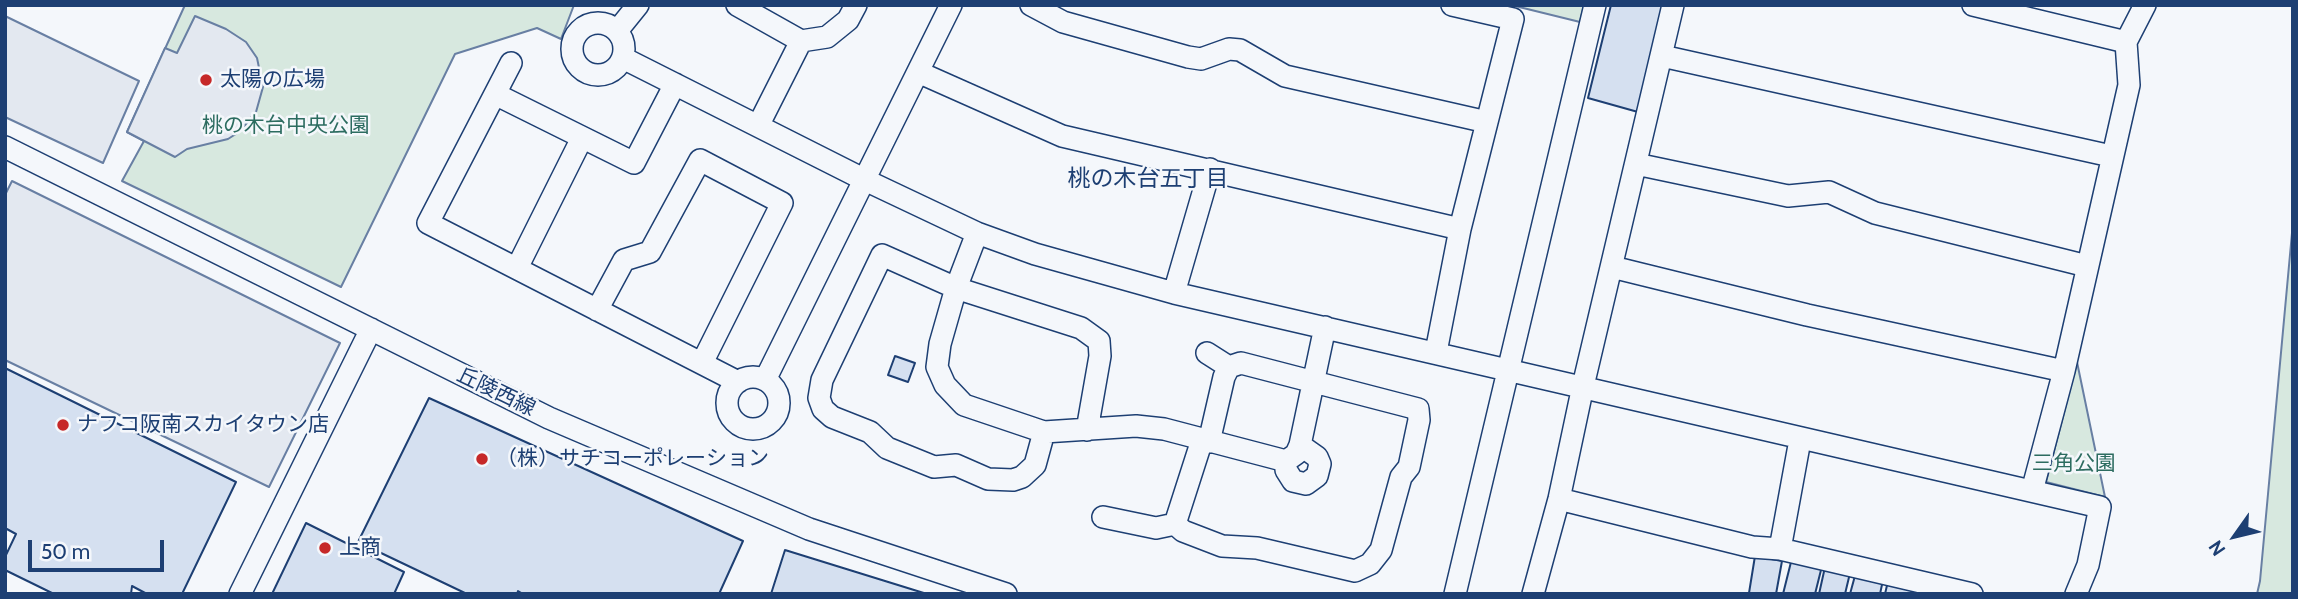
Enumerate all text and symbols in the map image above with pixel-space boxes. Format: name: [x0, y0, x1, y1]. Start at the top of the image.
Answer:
place label: 太陽の広場: [220, 67, 325, 93]
marker: 太陽の広場: [198, 72, 214, 88]
park label: 桃の木台中央公園: [202, 113, 370, 139]
district label: 桃の木台五丁目: [1068, 165, 1228, 193]
street label: 丘陵西線: [453, 362, 539, 422]
place label: ナフコ阪南スカイタウン店: [77, 412, 329, 438]
marker: ナフコ阪南スカイタウン店: [55, 417, 71, 433]
place label: （株）サチコーポレーション: [496, 446, 769, 472]
marker: （株）サチコーポレーション: [474, 451, 490, 467]
park label: 三角公園: [2032, 451, 2116, 477]
north arrow: [2200, 501, 2270, 571]
scale bar: [32, 526, 168, 570]
place label: 上商: [339, 535, 381, 561]
text: N: [2204, 536, 2230, 560]
text: 50 m: [41, 539, 90, 564]
marker: 上商: [317, 540, 333, 556]

